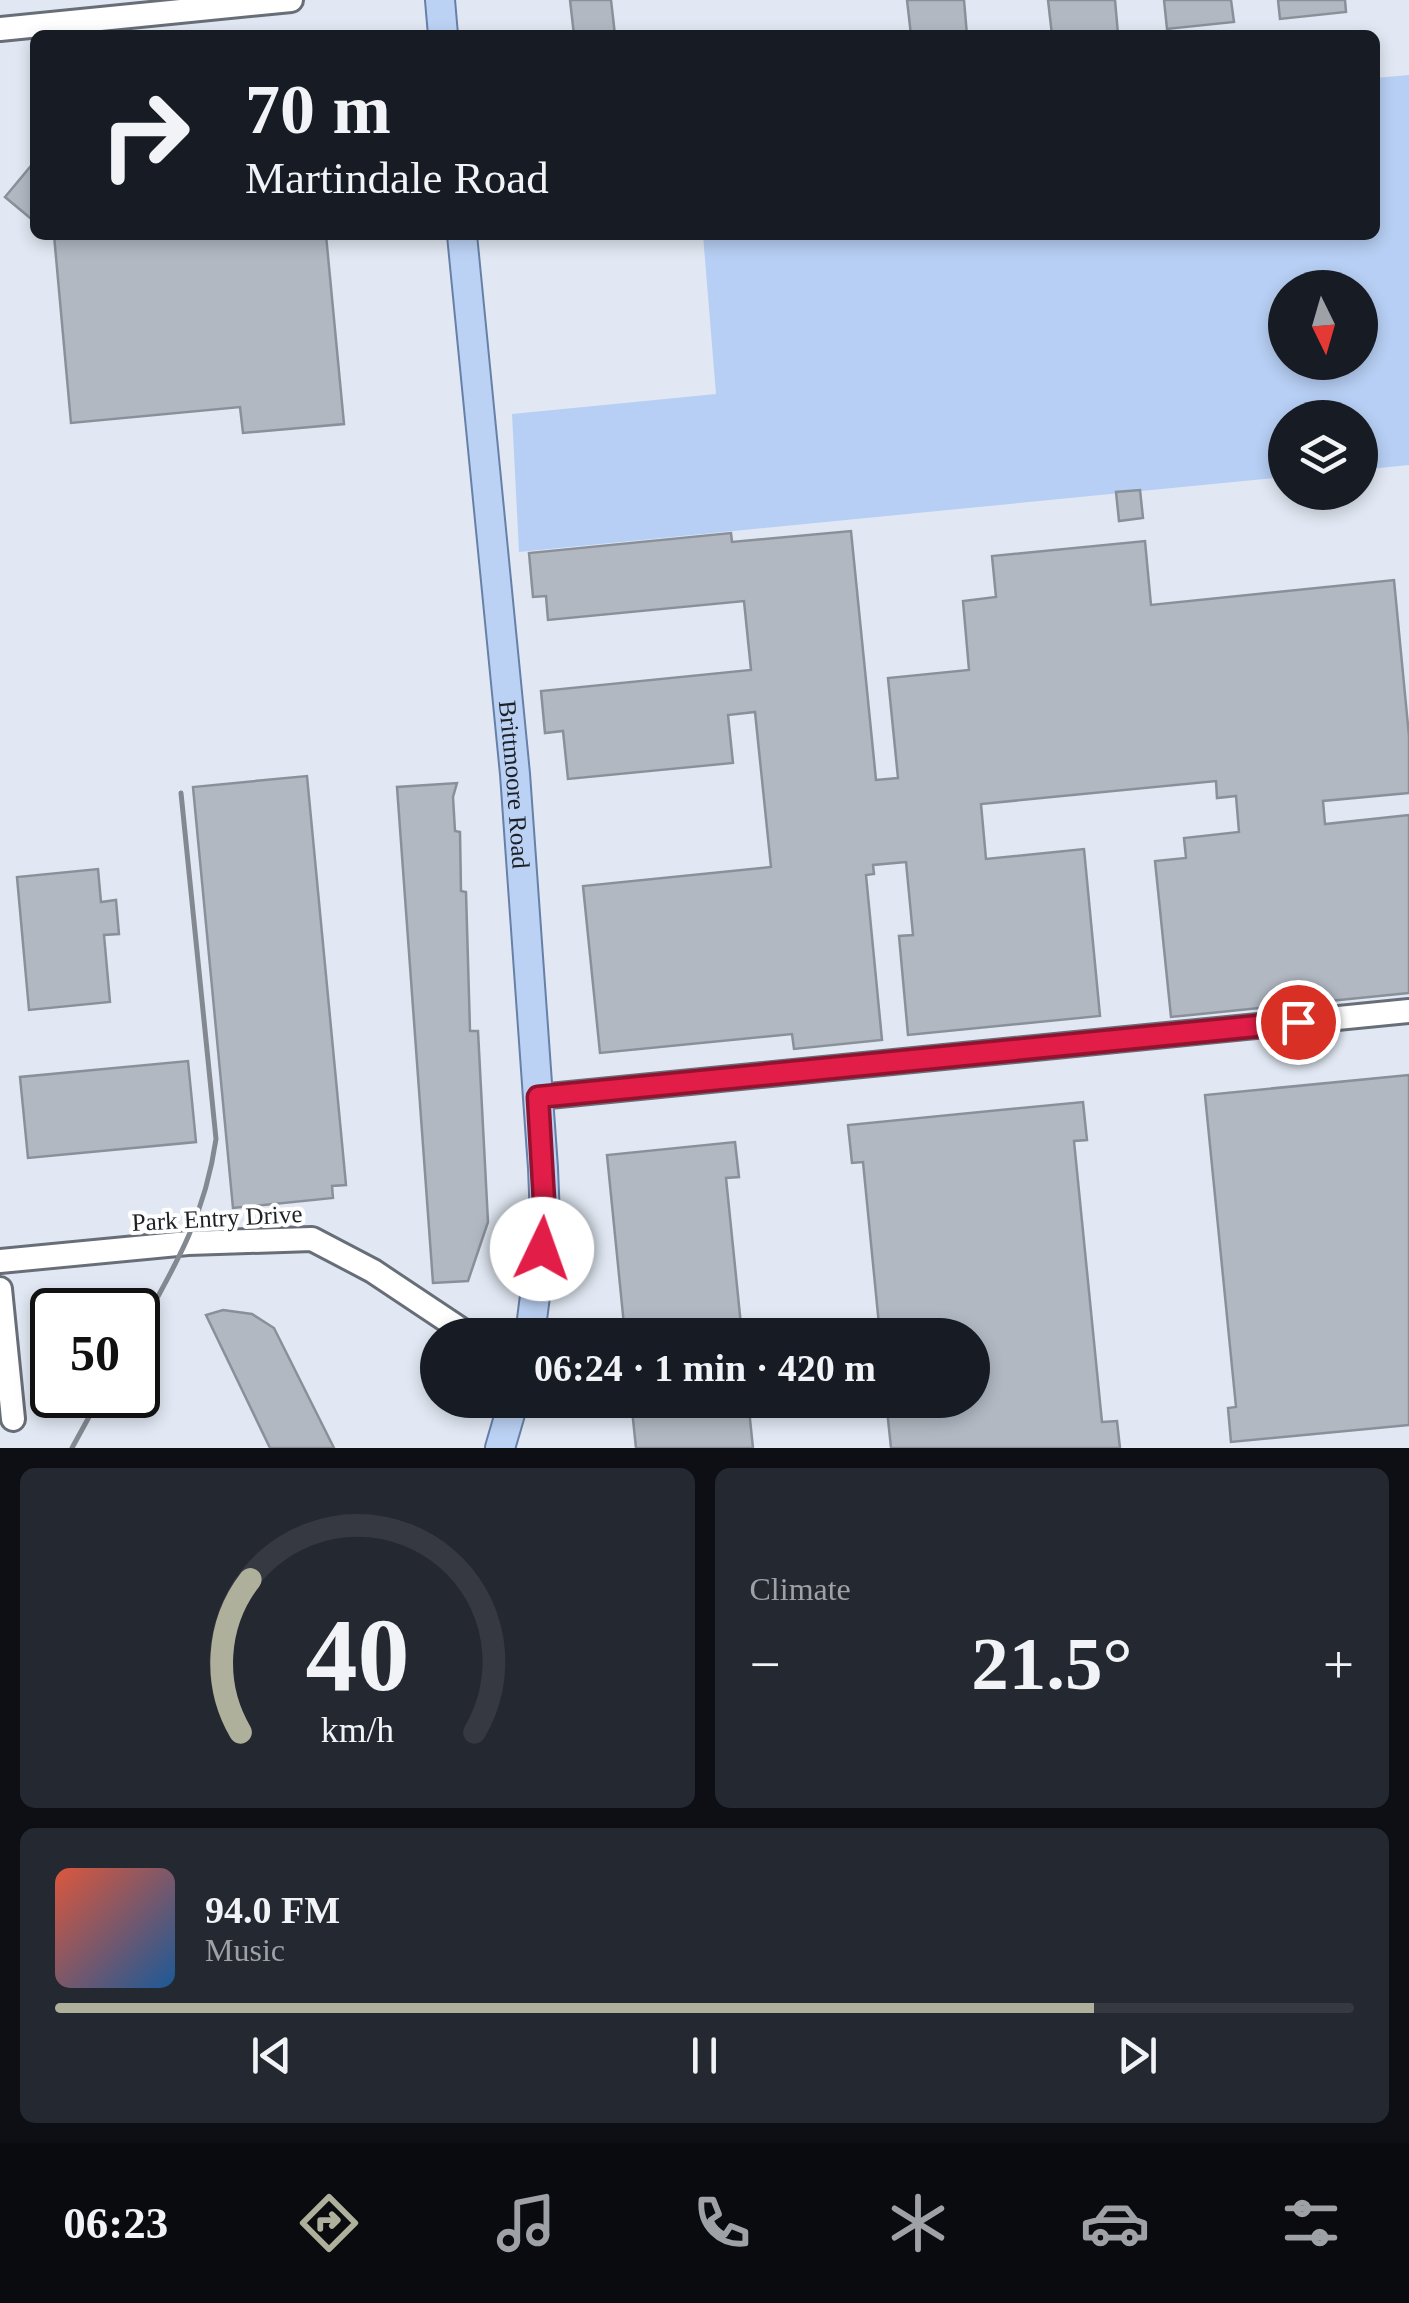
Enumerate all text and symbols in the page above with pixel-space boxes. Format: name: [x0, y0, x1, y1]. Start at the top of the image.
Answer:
icon: right: [80, 70, 210, 200]
text: 70 m: [245, 71, 391, 148]
text: Martindale Road: [245, 153, 549, 203]
north arrow: [1268, 270, 1378, 380]
map controls: [1268, 270, 1378, 510]
button: layers: [1268, 400, 1378, 510]
street label: Brittmoore Road: [494, 699, 535, 870]
pin: [1256, 980, 1341, 1065]
icon: arrive: [1271, 995, 1326, 1050]
position arrow: [490, 1197, 594, 1301]
street label: Park Entry Drive: [131, 1200, 303, 1236]
speed limit sign: 50: [30, 1288, 160, 1418]
text: 06:24 · 1 min · 420 m: [534, 1347, 876, 1389]
text: Climate: [750, 1571, 851, 1607]
text: 40: [305, 1597, 409, 1712]
text: 21.5°: [971, 1622, 1132, 1705]
text: −: [750, 1634, 781, 1695]
text: +: [1323, 1634, 1354, 1695]
text: km/h: [321, 1710, 394, 1750]
text: 94.0 FM: [205, 1889, 340, 1931]
text: Music: [205, 1932, 285, 1968]
icon: previous: [244, 2028, 299, 2083]
icon: pause: [677, 2028, 732, 2083]
icon: next: [1110, 2028, 1165, 2083]
icon: directions: [294, 2188, 364, 2258]
icon: music: [491, 2188, 561, 2258]
icon: phone: [687, 2188, 757, 2258]
icon: climate: [883, 2188, 953, 2258]
icon: car: [1080, 2188, 1150, 2258]
icon: filters: [1276, 2188, 1346, 2258]
text: 06:23: [63, 2198, 168, 2248]

